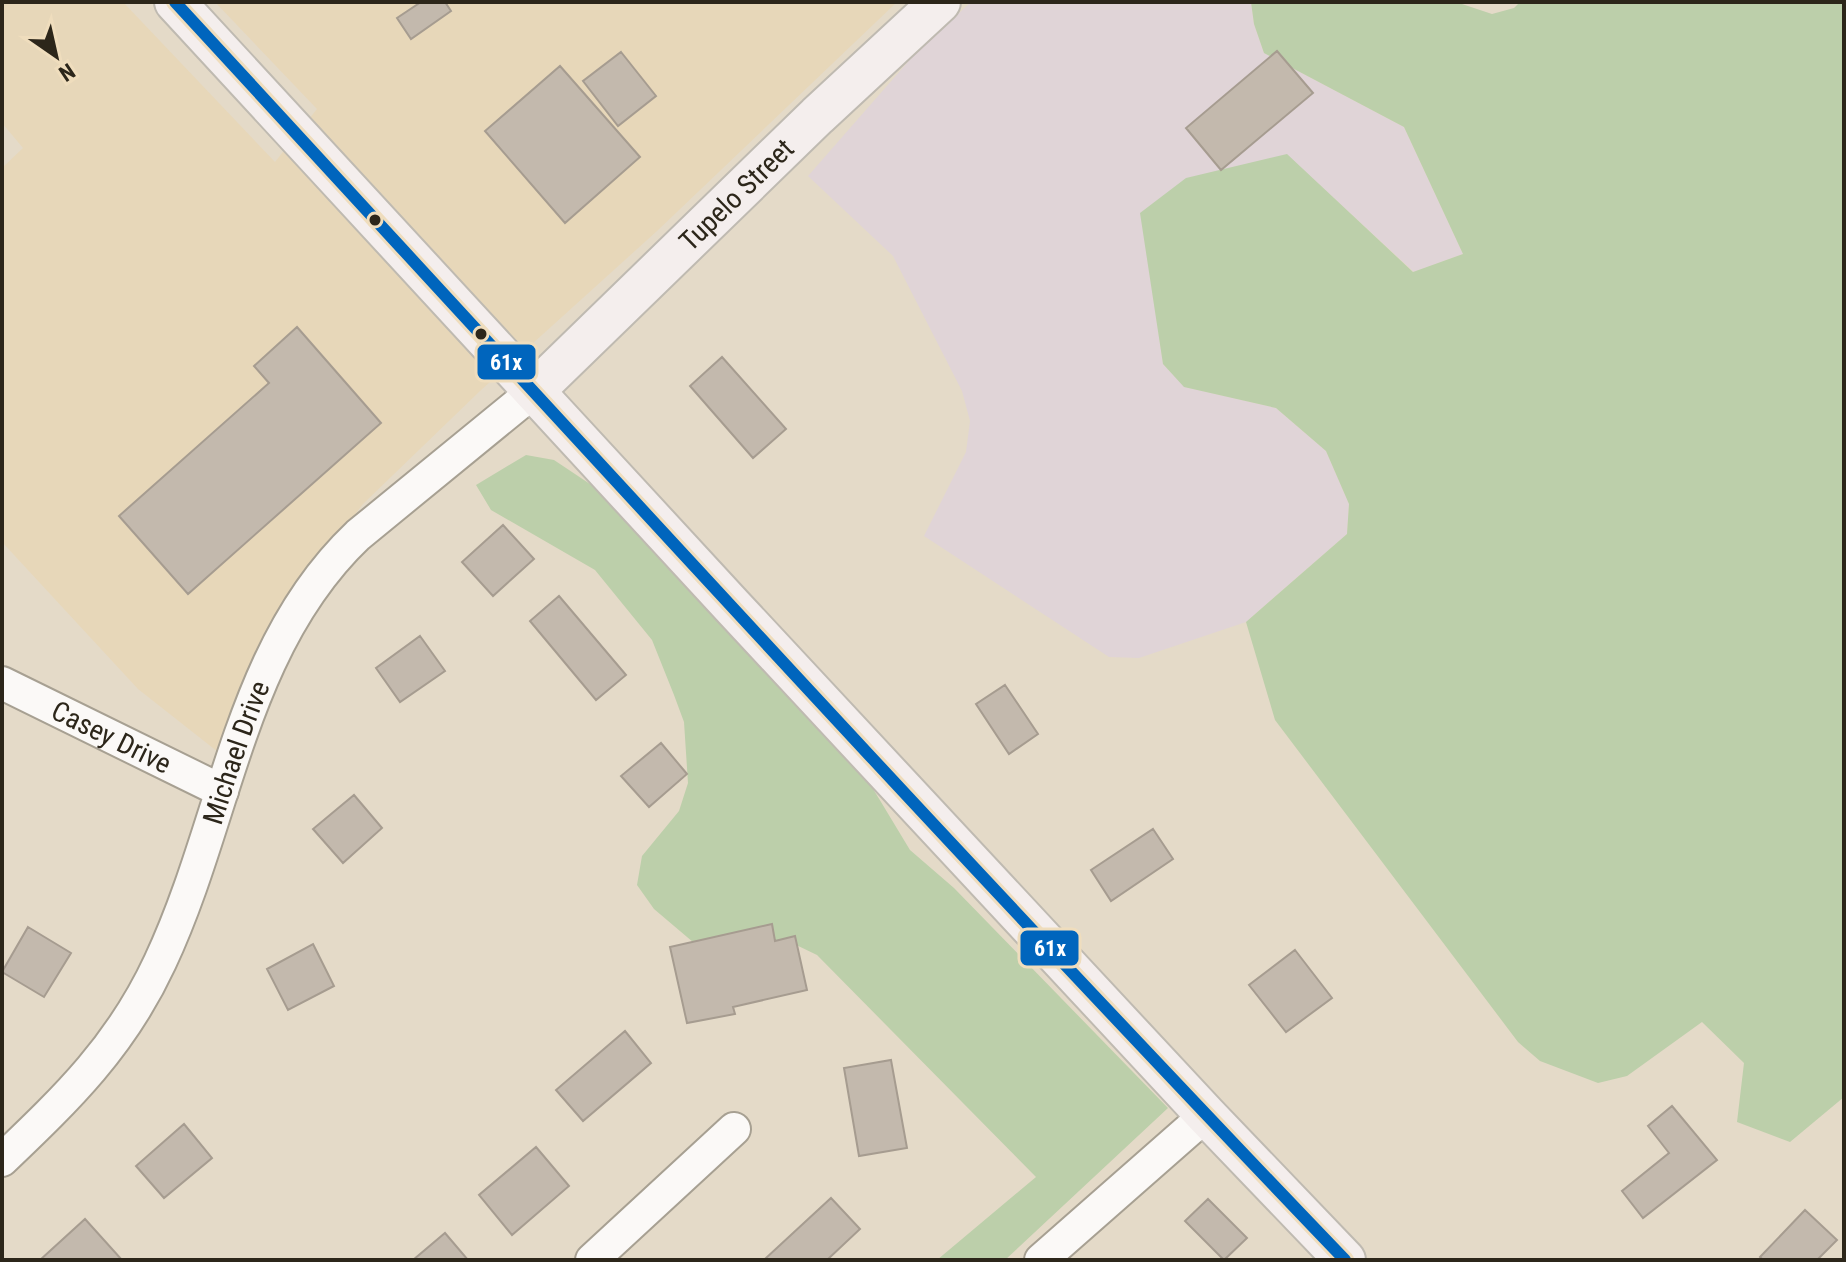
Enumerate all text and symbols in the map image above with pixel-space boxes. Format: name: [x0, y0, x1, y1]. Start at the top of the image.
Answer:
north arrow: [16, 16, 96, 96]
text: N: [54, 58, 79, 86]
street label: Tupelo Street: [672, 132, 800, 257]
unlabelled marker: [367, 212, 383, 228]
unlabelled marker: [473, 326, 489, 342]
line badge: 61x: [476, 343, 537, 381]
text: 61x: [490, 350, 522, 375]
street label: Michael Drive: [196, 676, 276, 828]
street label: Casey Drive: [46, 694, 177, 780]
line badge: 61x: [1019, 929, 1080, 967]
text: 61x: [1034, 936, 1066, 961]

